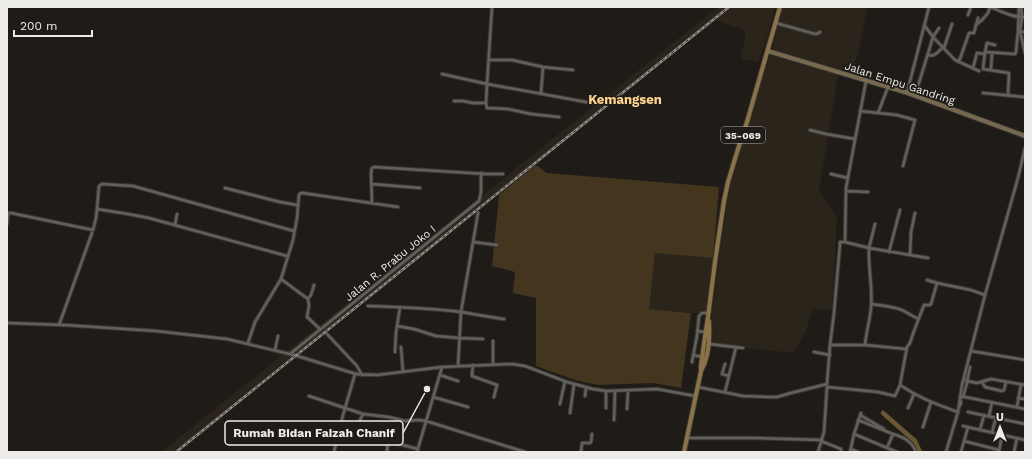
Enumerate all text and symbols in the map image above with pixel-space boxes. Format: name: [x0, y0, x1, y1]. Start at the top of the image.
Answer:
scale bar: [14, 12, 92, 38]
text: 200 m: [20, 19, 57, 33]
street label: Jalan Empu Gandring: [843, 59, 957, 108]
district label: Kemangsen: [588, 92, 662, 107]
road number: 35-069: [721, 127, 765, 143]
street label: Jalan R. Prabu Joko I: [342, 223, 438, 304]
north arrow: [980, 407, 1020, 447]
text: U: [996, 411, 1004, 424]
callout: Rumah Bidan Faizah Chanif: [225, 421, 403, 445]
text: Rumah Bidan Faizah Chanif: [233, 426, 395, 440]

